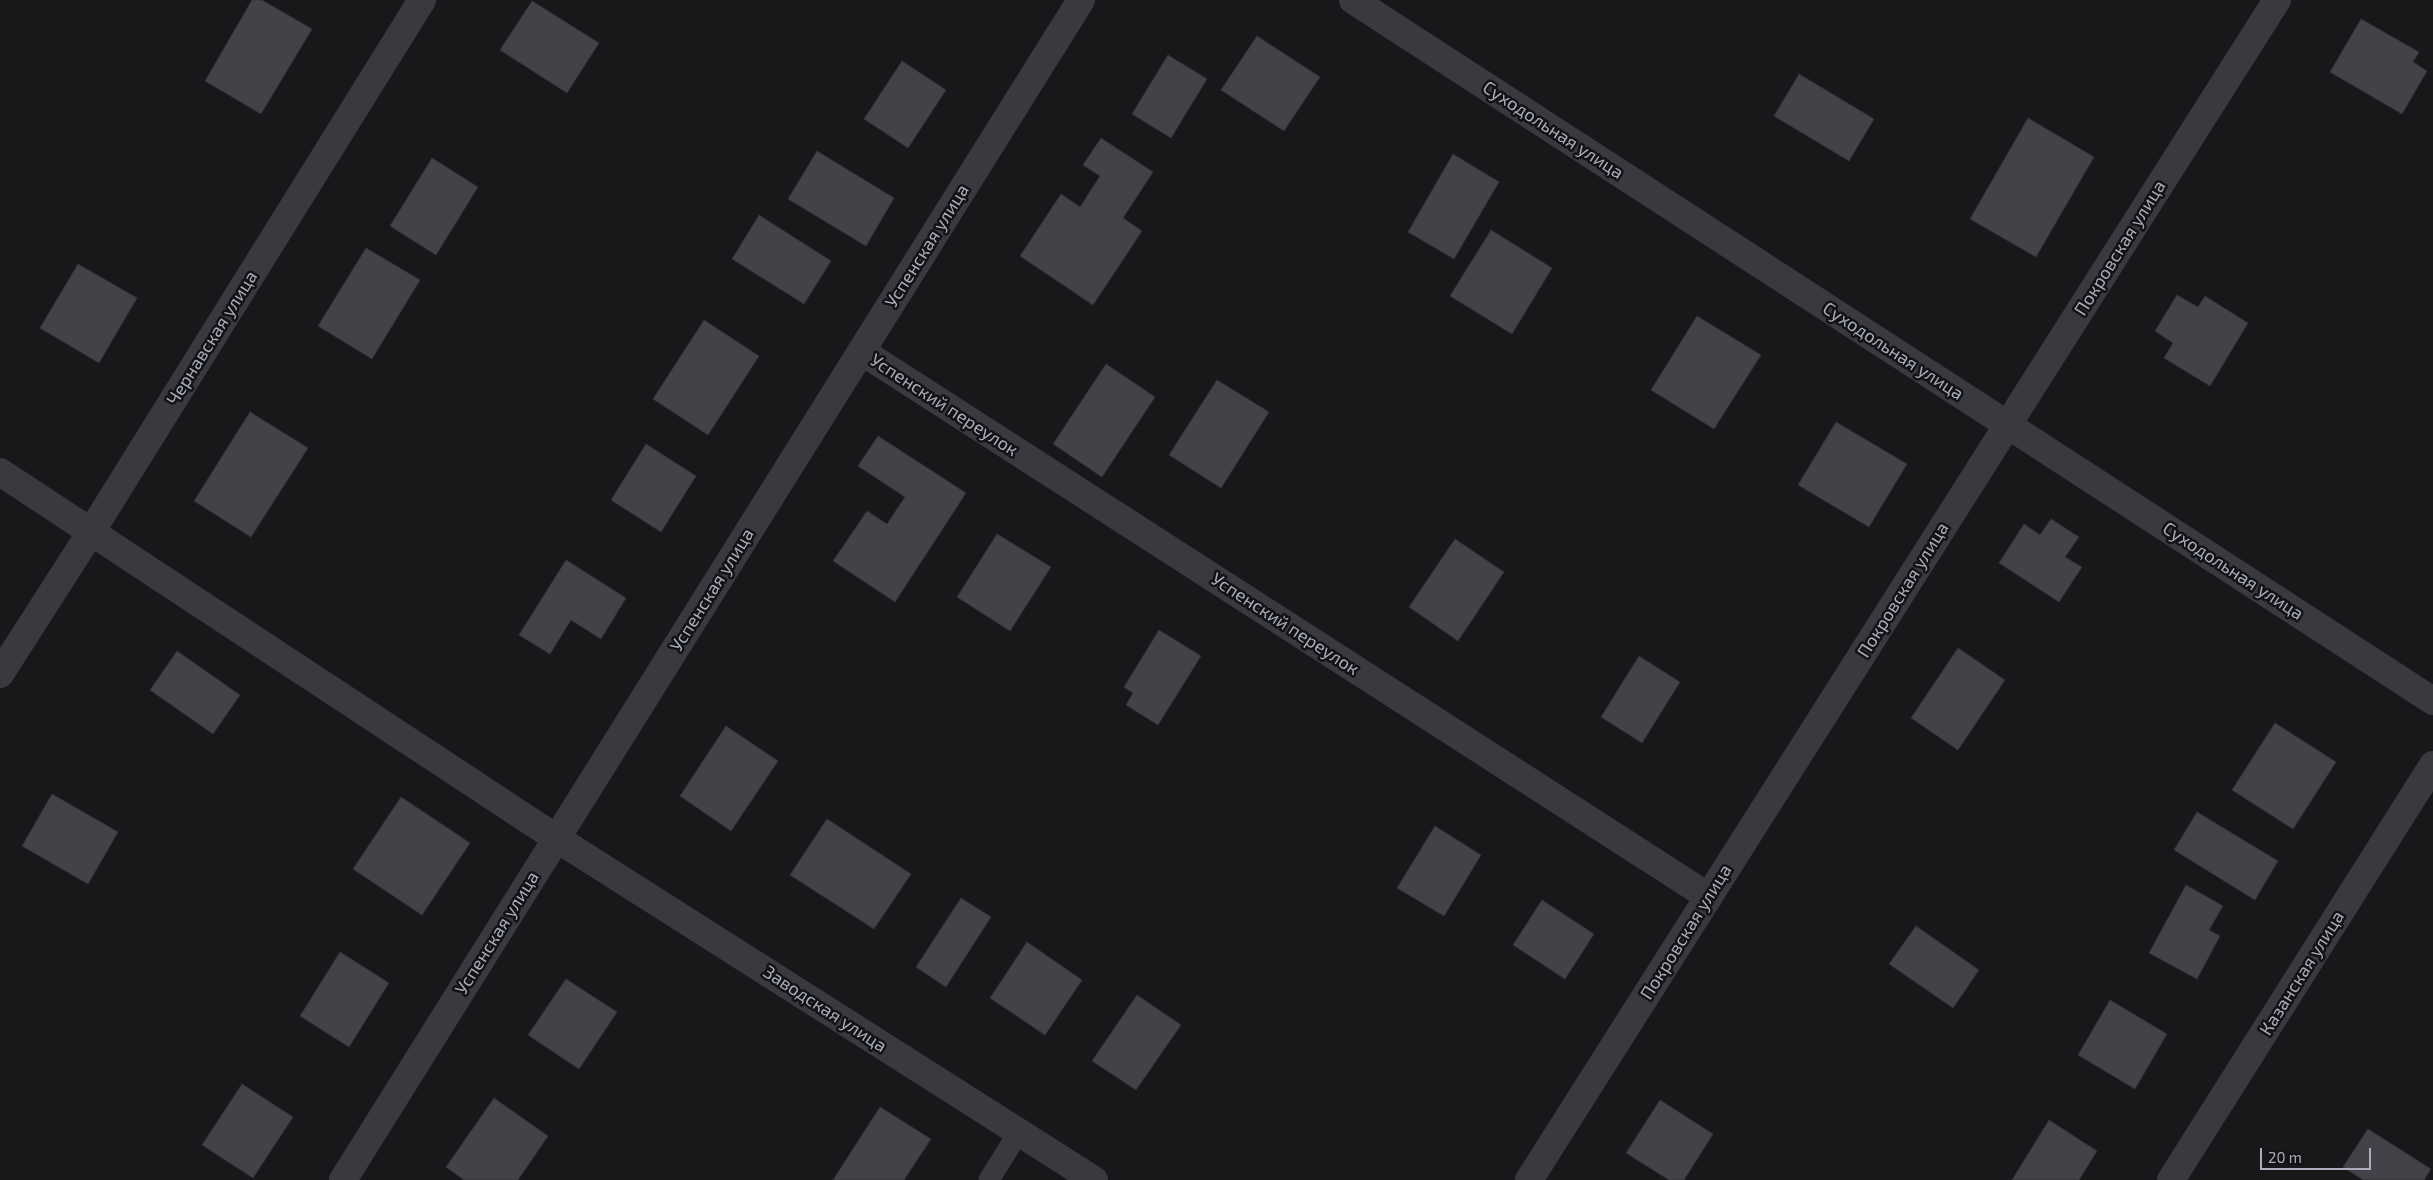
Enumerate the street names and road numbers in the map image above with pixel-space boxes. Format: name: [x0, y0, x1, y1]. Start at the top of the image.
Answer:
street label: Суходольная улица: [1479, 76, 1627, 184]
street label: Покровская улица: [2070, 176, 2170, 320]
street label: Успенская улица: [880, 180, 974, 312]
street label: Чернавская улица: [162, 267, 262, 409]
street label: Суходольная улица: [1819, 297, 1967, 405]
street label: Успенский переулок: [866, 349, 1022, 461]
street label: Суходольная улица: [2159, 517, 2307, 625]
street label: Покровская улица: [1853, 518, 1953, 662]
street label: Успенская улица: [665, 524, 759, 656]
street label: Успенский переулок: [1207, 568, 1363, 680]
street label: Покровская улица: [1636, 860, 1736, 1004]
street label: Успенская улица: [450, 867, 544, 999]
street label: Казанская улица: [2255, 907, 2349, 1039]
street label: Заводская улица: [759, 961, 891, 1057]

